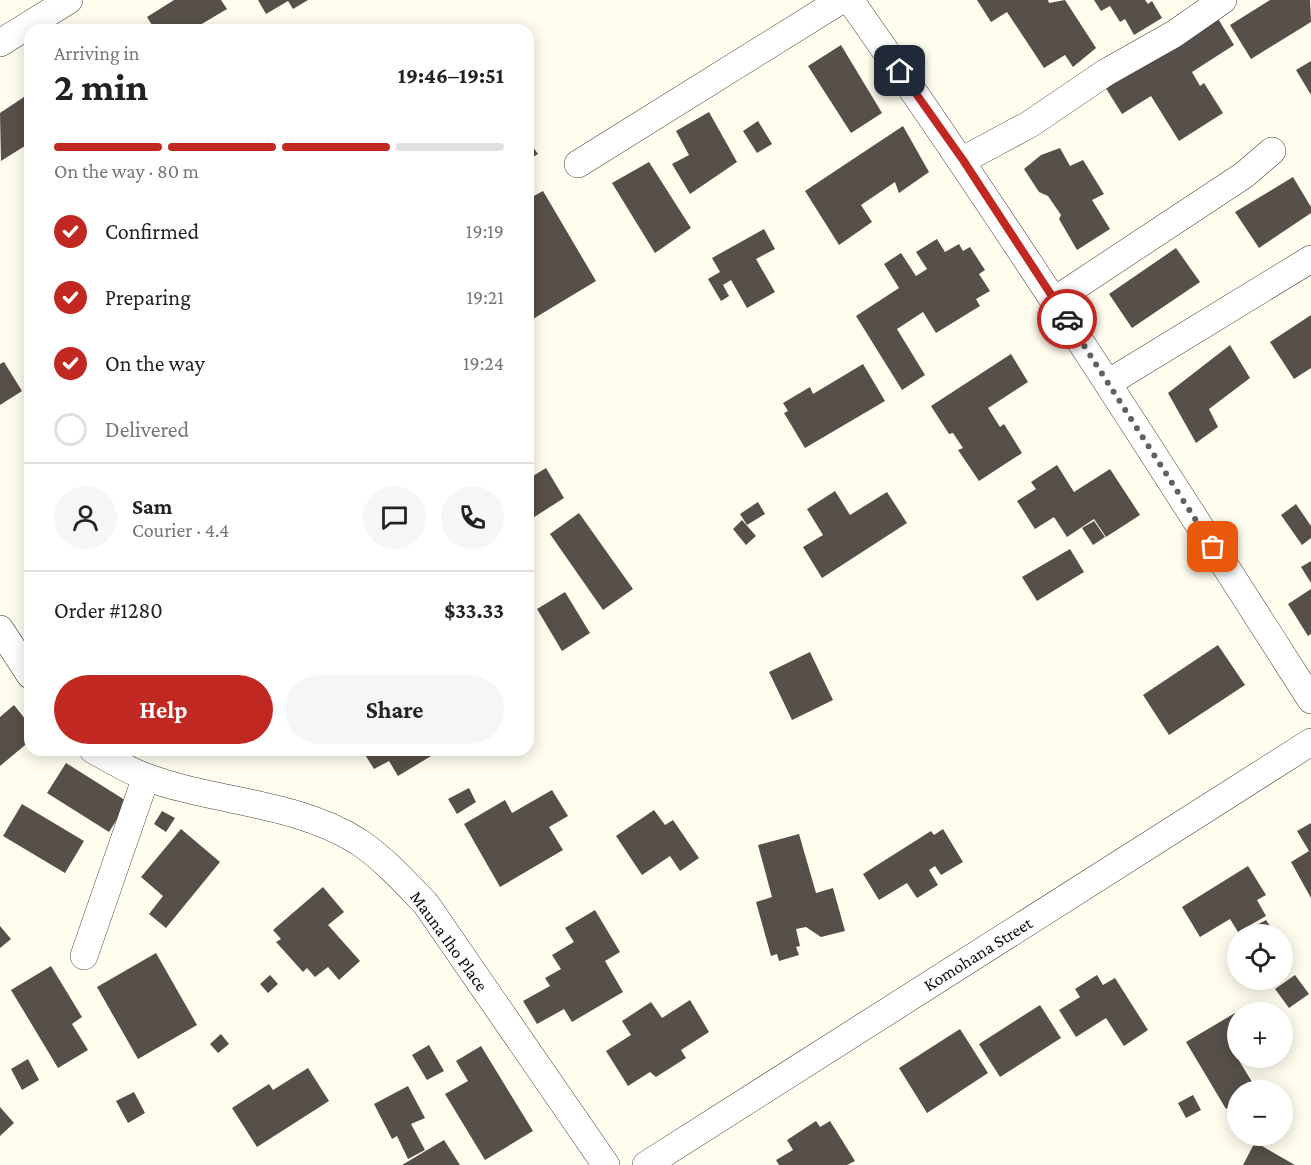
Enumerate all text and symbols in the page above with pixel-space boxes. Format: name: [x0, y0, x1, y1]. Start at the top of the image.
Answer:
text: Arriving in: [54, 42, 139, 64]
pin: [874, 45, 925, 96]
icon: home: [883, 54, 916, 87]
text: 19:46–19:51: [398, 63, 504, 88]
text: 2 min: [54, 65, 148, 108]
text: On the way · 80 m: [54, 160, 199, 182]
icon: check: [54, 215, 87, 248]
text: Confirmed: [105, 219, 199, 244]
text: 19:19: [466, 220, 504, 242]
icon: check: [54, 281, 87, 314]
text: Preparing: [105, 285, 191, 310]
text: 19:21: [466, 286, 504, 308]
courier: [1037, 289, 1097, 349]
icon: car: [1051, 303, 1084, 336]
icon: check: [54, 347, 87, 380]
text: On the way: [105, 351, 205, 376]
text: 19:24: [463, 352, 504, 374]
text: Delivered: [105, 417, 189, 442]
button: person: [54, 486, 117, 549]
button: chat: [363, 486, 426, 549]
button: phone: [441, 486, 504, 549]
text: Sam: [132, 494, 172, 519]
text: Courier · 4.4: [132, 519, 229, 541]
pin: [1187, 521, 1238, 572]
icon: bag: [1196, 530, 1229, 563]
text: Order #1280: [54, 598, 163, 623]
text: $33.33: [444, 598, 504, 623]
button: Help: [54, 675, 273, 744]
button: Share: [285, 675, 504, 744]
street label: Mauna Iho Place: [406, 887, 492, 995]
street label: Komohana Street: [920, 912, 1037, 995]
map controls: [1227, 924, 1293, 1146]
button: locate: [1227, 924, 1293, 990]
button: +: [1227, 1002, 1293, 1068]
button: −: [1227, 1080, 1293, 1146]

